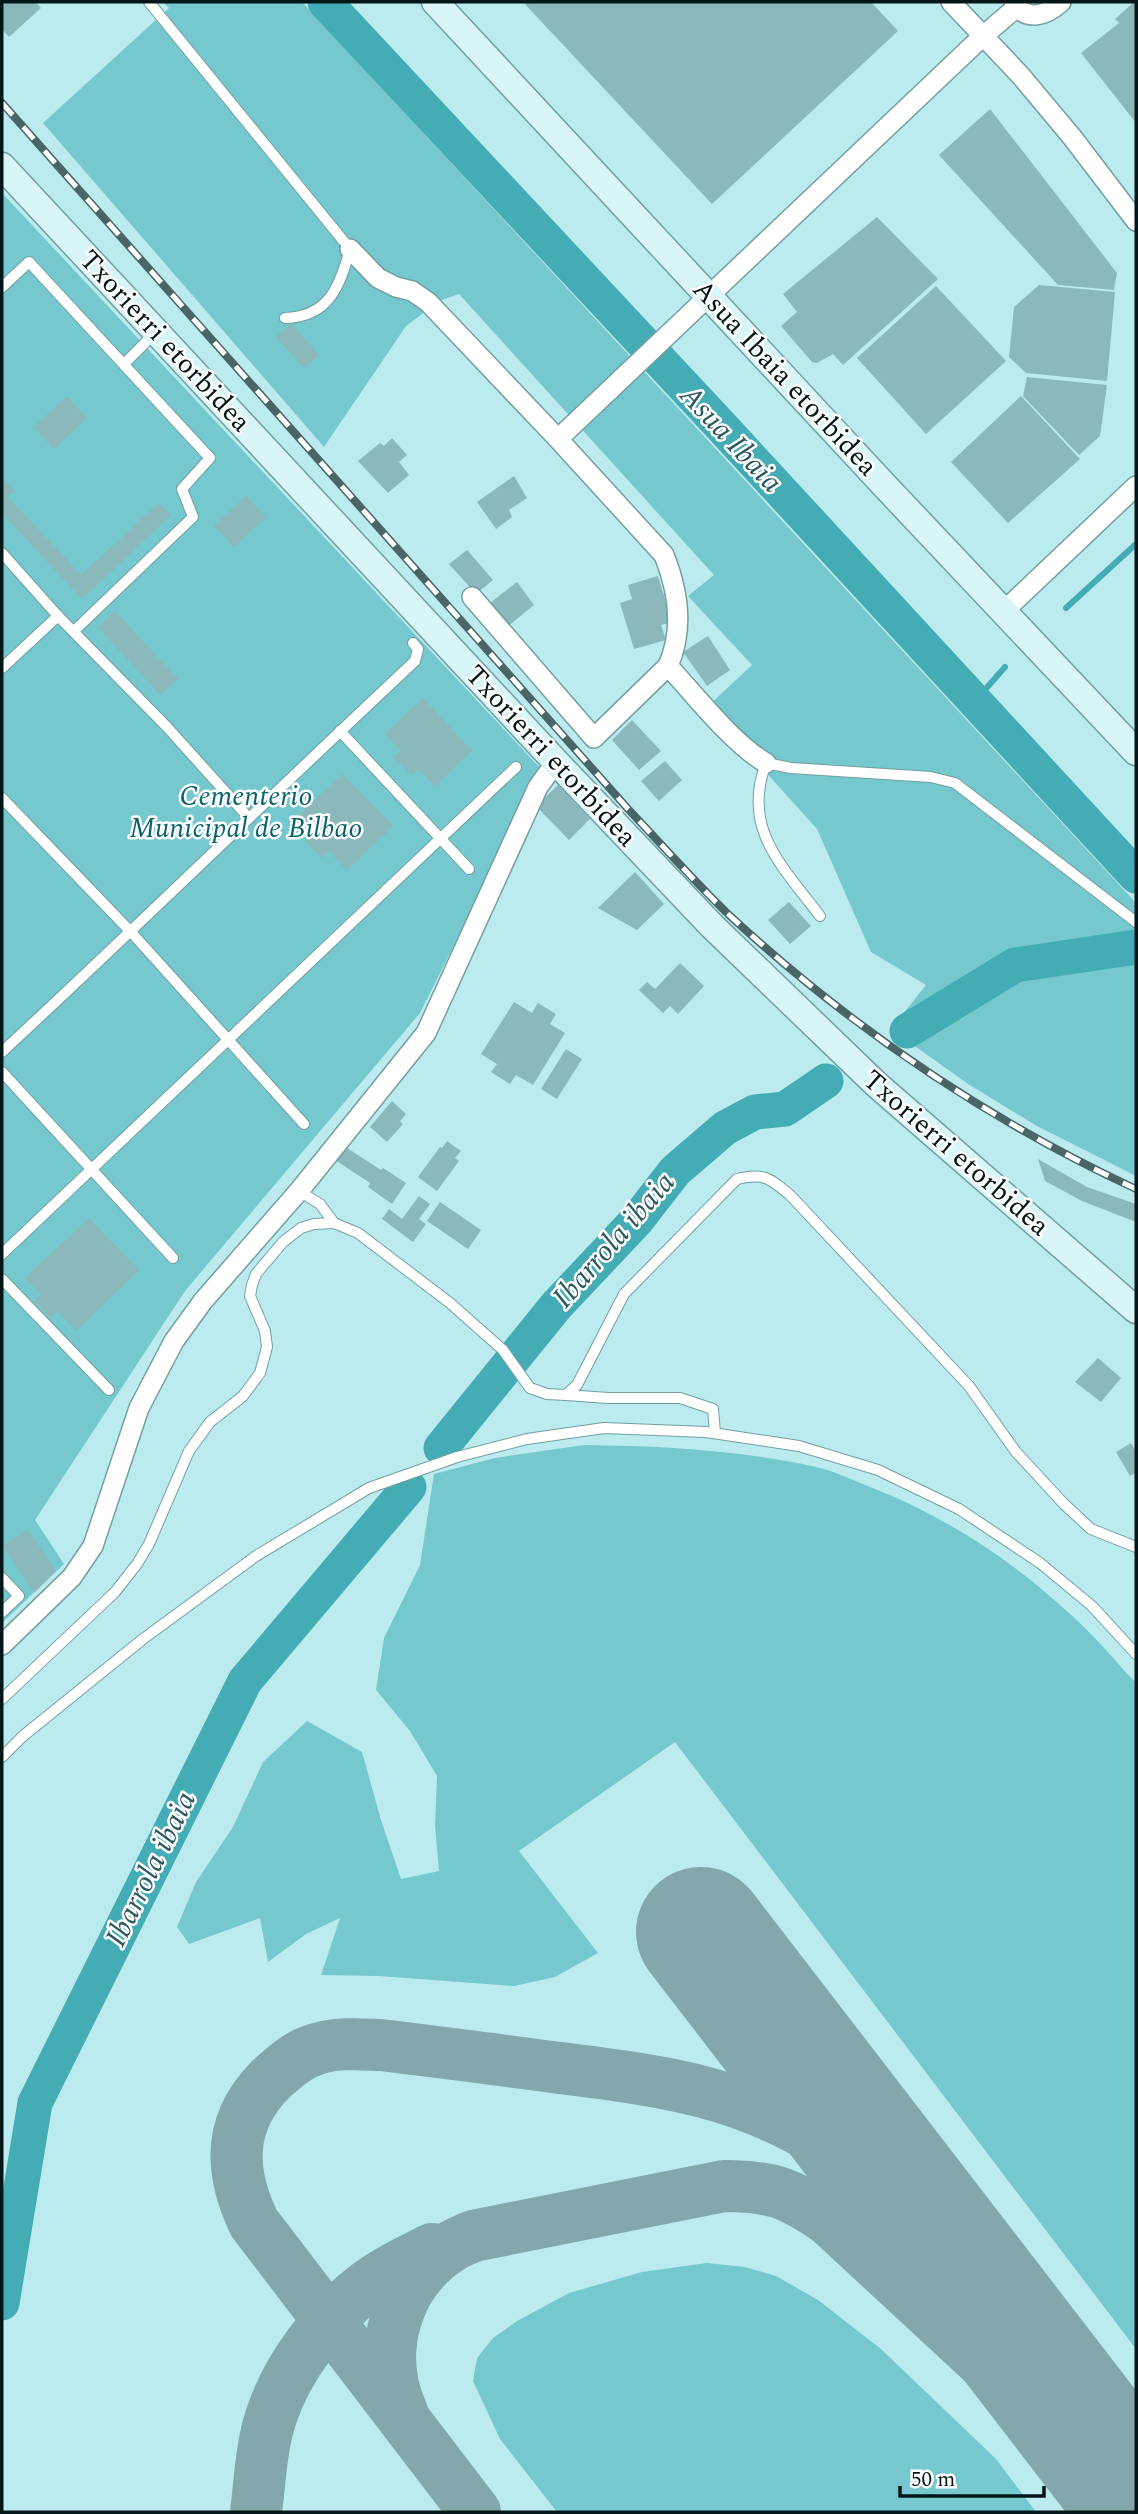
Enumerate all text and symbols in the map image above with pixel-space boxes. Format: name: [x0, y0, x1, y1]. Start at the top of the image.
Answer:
street label: Txorierri etorbidea: [69, 240, 261, 442]
street label: Asua Ibaia etorbidea: [685, 273, 885, 483]
water label: Asua Ibaia: [672, 378, 790, 500]
street label: Txorierri etorbidea: [455, 655, 647, 857]
park label: Cementerio Municipal de Bilbao: [130, 775, 362, 850]
street label: Txorierri etorbidea: [853, 1059, 1059, 1247]
water label: Ibarrola ibaia: [541, 1161, 687, 1319]
water label: Ibarrola ibaia: [93, 1783, 209, 1955]
scale bar: [900, 2454, 1044, 2498]
text: 50 m: [911, 2464, 955, 2496]

